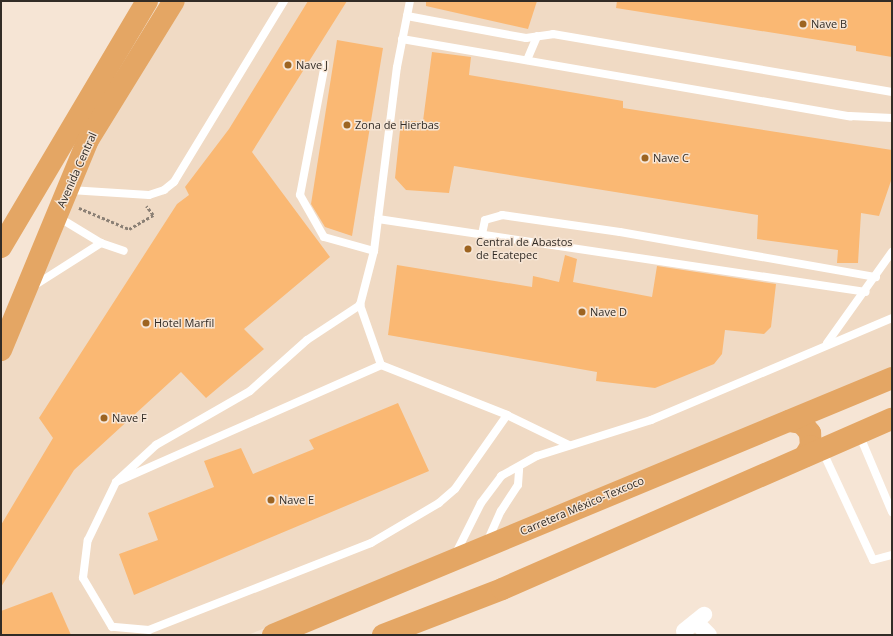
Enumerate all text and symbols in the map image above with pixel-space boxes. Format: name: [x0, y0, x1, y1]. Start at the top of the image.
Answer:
place label: Nave B: [811, 17, 847, 31]
marker: Nave B: [798, 19, 808, 29]
place label: Nave J: [296, 58, 328, 72]
marker: Nave J: [283, 60, 293, 70]
place label: Zona de Hierbas: [355, 118, 439, 132]
marker: Zona de Hierbas: [342, 120, 352, 130]
street label: Avenida Central: [54, 130, 100, 210]
place label: Nave C: [653, 151, 689, 165]
marker: Nave C: [640, 153, 650, 163]
place label: Central de Abastos de Ecatepec: [476, 236, 573, 262]
marker: Central de Abastos de Ecatepec: [463, 244, 473, 254]
place label: Nave D: [590, 305, 627, 319]
marker: Nave D: [577, 307, 587, 317]
place label: Hotel Marfil: [154, 316, 214, 330]
marker: Hotel Marfil: [141, 318, 151, 328]
place label: Nave F: [112, 411, 147, 425]
marker: Nave F: [99, 413, 109, 423]
street label: Carretera México-Texcoco: [518, 474, 646, 538]
place label: Nave E: [279, 493, 314, 507]
marker: Nave E: [266, 495, 276, 505]

